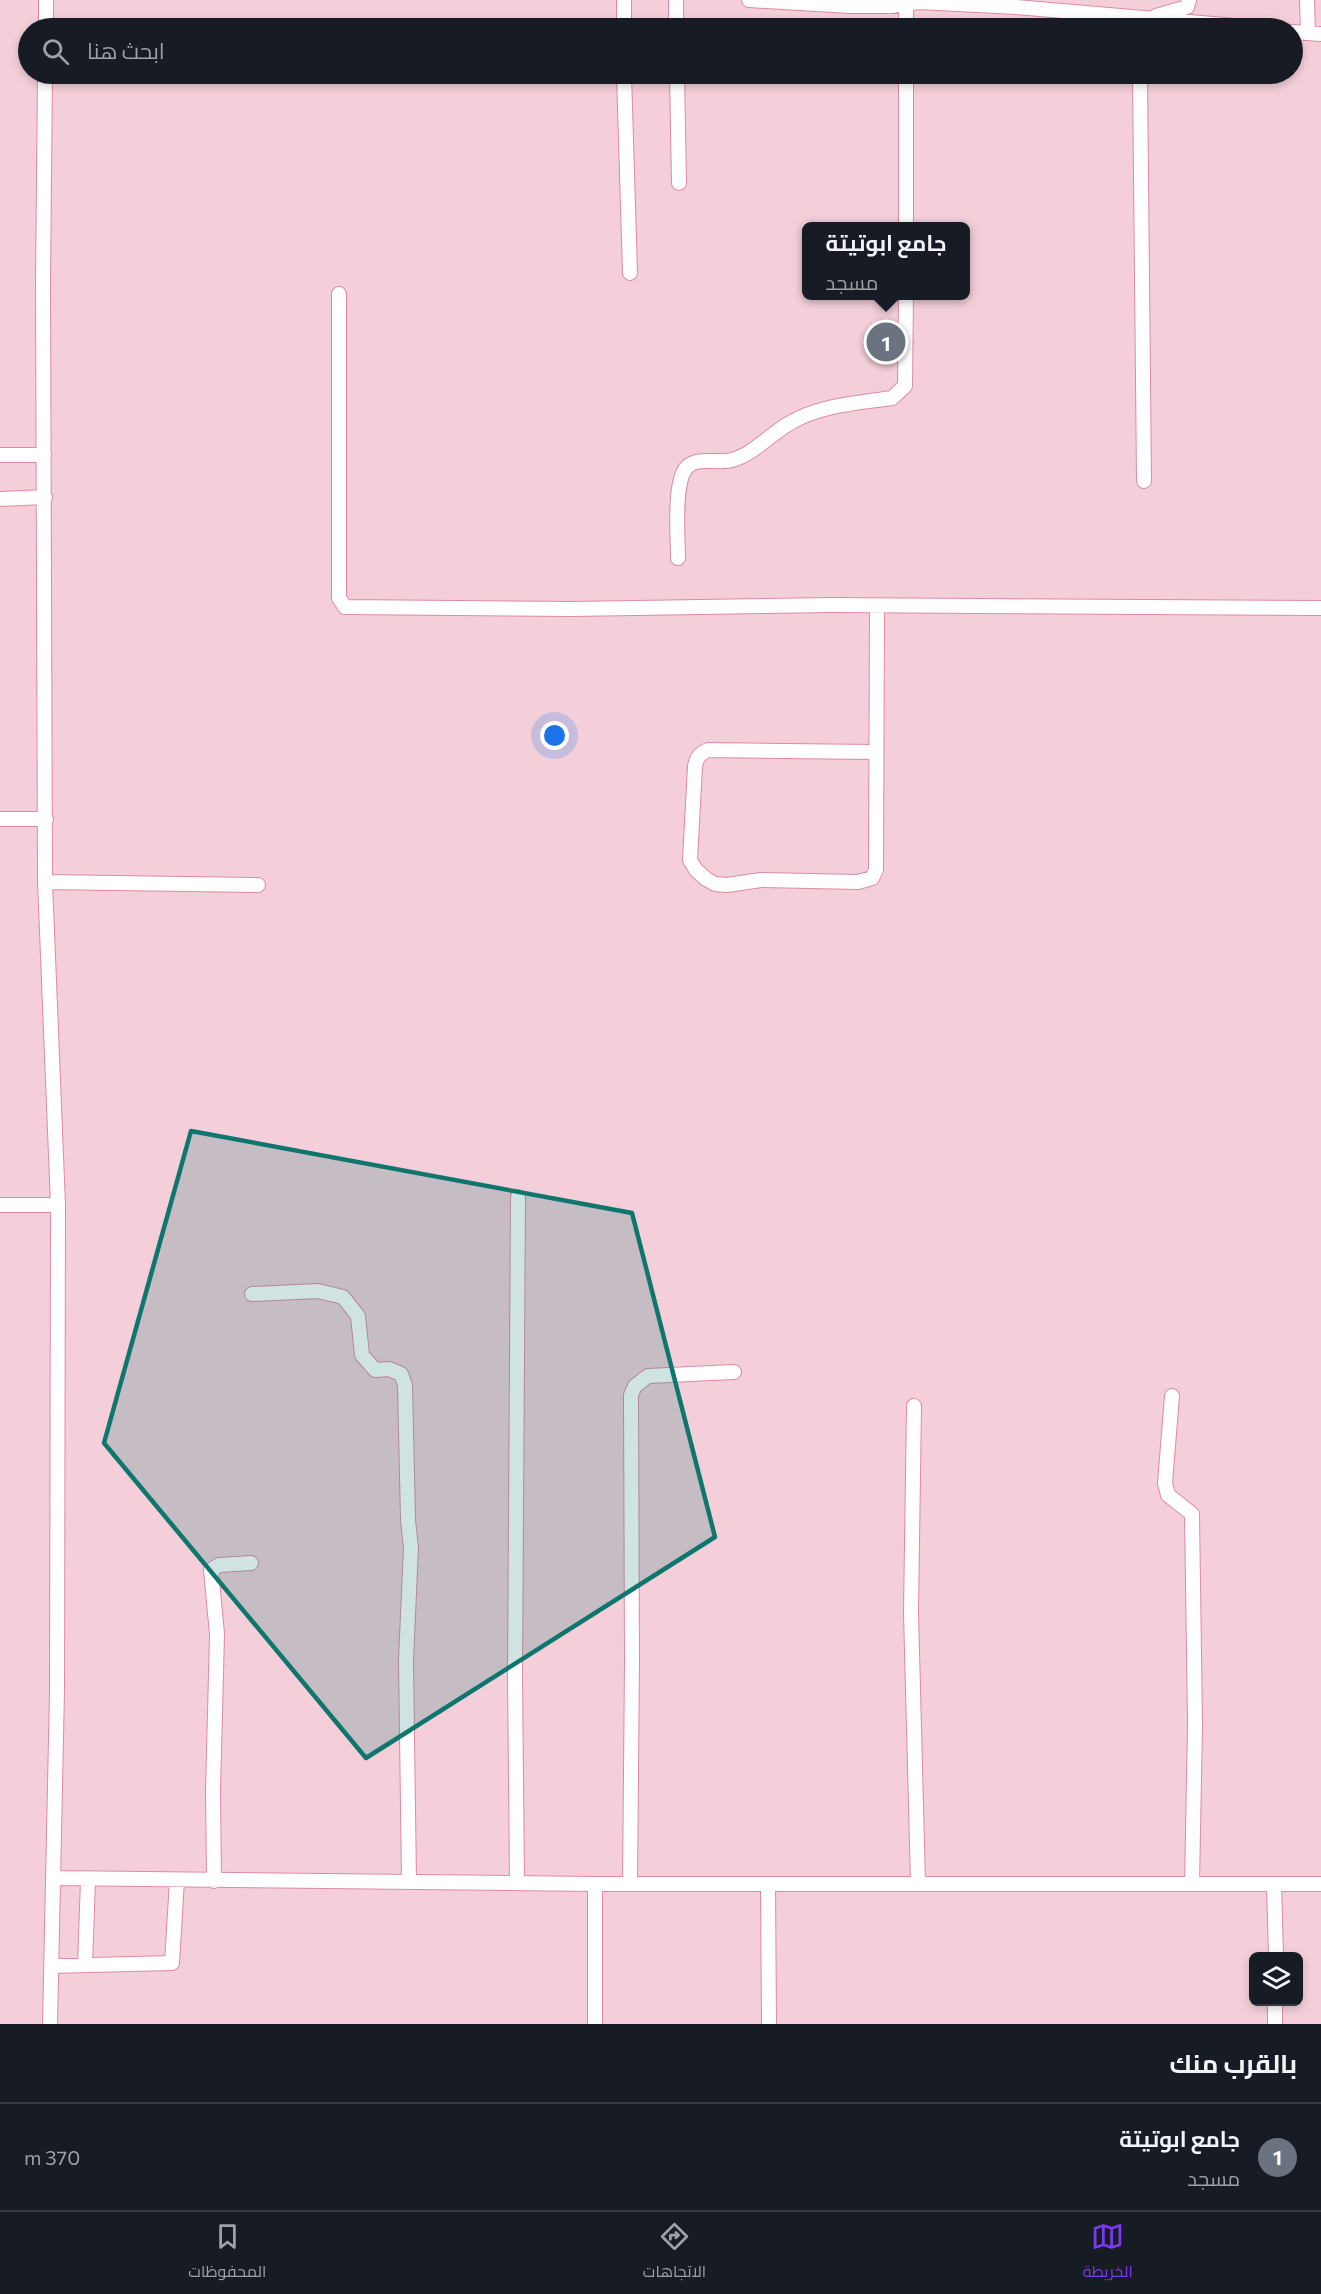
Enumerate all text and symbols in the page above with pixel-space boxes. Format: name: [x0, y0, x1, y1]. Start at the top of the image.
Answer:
search box: [18, 18, 1303, 84]
icon: search: [39, 35, 72, 68]
text: ابحث هنا: [87, 37, 165, 64]
popup: [802, 222, 970, 300]
text: جامع ابوتيتة: [826, 229, 946, 256]
text: مسجد: [826, 270, 878, 294]
pin: 1: [866, 320, 906, 364]
your location: [540, 721, 569, 750]
map controls: [1249, 1952, 1303, 2006]
button: layers: [1249, 1952, 1303, 2006]
text: بالقرب منك: [1169, 2047, 1297, 2078]
text: جامع ابوتيتة: [1119, 2125, 1240, 2152]
text: 370 m: [24, 2145, 80, 2169]
text: 1: [1273, 2145, 1282, 2169]
text: مسجد: [1187, 2166, 1240, 2190]
tab: المحفوظات: [188, 2220, 266, 2286]
tab: الاتجاهات: [643, 2220, 706, 2286]
tab: الخريطة: [1083, 2220, 1133, 2286]

